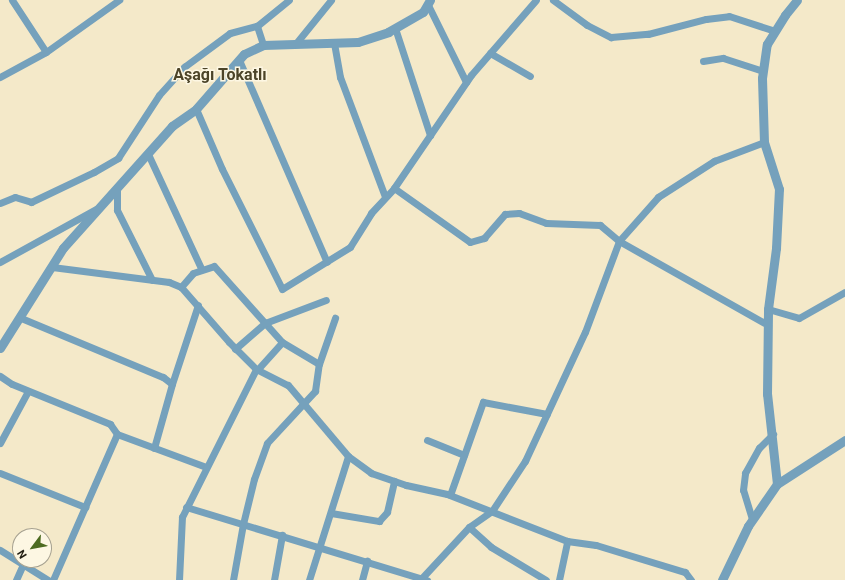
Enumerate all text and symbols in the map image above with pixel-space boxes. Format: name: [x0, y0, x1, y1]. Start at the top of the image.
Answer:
district label: Aşağı Tokatlı: [173, 65, 267, 85]
north arrow: [12, 528, 52, 568]
text: N: [15, 547, 30, 561]

